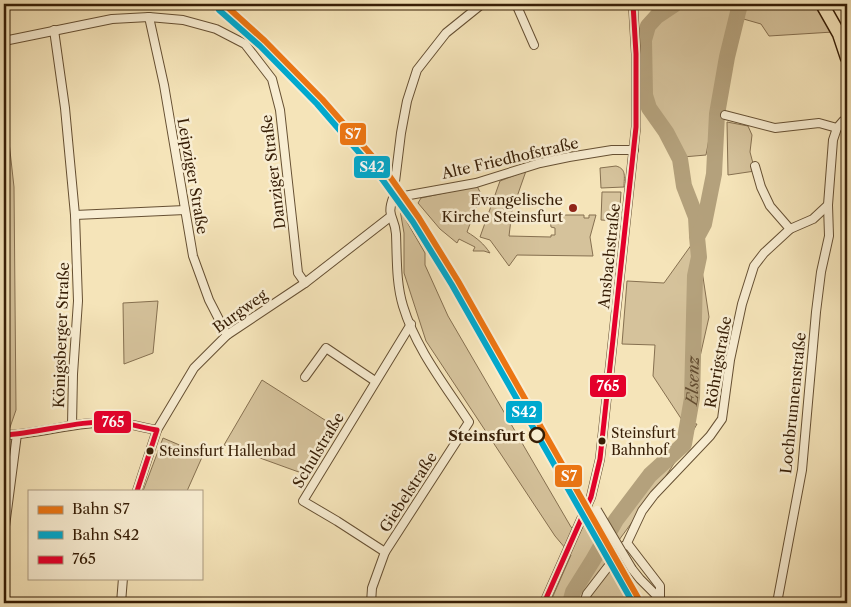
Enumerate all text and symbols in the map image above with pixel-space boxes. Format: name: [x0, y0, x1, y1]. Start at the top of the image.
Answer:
street label: Danziger Straße: [257, 114, 289, 230]
street label: Leipziger Straße: [173, 116, 213, 236]
line badge: S7: [339, 122, 367, 146]
text: S7: [345, 125, 362, 143]
street label: Alte Friedhofstraße: [439, 133, 580, 183]
line badge: S42: [353, 155, 391, 179]
text: S42: [359, 158, 385, 176]
place label: Evangelische Kirche Steinsfurt: [442, 190, 564, 226]
marker: Evangelische Kirche Steinsfurt: [567, 202, 579, 214]
street label: Ansbachstraße: [594, 202, 624, 311]
street label: Königsberger Straße: [49, 262, 73, 408]
street label: Burgweg: [209, 285, 271, 337]
street label: Röhrigstraße: [701, 315, 735, 409]
street label: Lochbrunnenstraße: [776, 331, 810, 475]
water label: Elsenz: [681, 354, 703, 408]
line badge: 765: [589, 374, 627, 398]
text: 765: [596, 377, 620, 395]
line badge: S42: [505, 400, 543, 424]
text: S42: [511, 403, 537, 421]
street label: Schulstraße: [288, 409, 348, 491]
line badge: 765: [93, 410, 132, 434]
text: 765: [101, 413, 125, 431]
place label: Steinsfurt Bahnhof: [611, 424, 676, 459]
place label: Steinsfurt: [448, 426, 525, 445]
marker: Steinsfurt: [529, 427, 545, 443]
marker: Steinsfurt Bahnhof: [597, 436, 607, 446]
place label: Steinsfurt Hallenbad: [159, 442, 297, 460]
marker: Steinsfurt Hallenbad: [145, 446, 155, 456]
street label: Giebelstraße: [375, 448, 441, 536]
line badge: S7: [554, 464, 583, 488]
text: S7: [561, 467, 578, 485]
legend: [28, 490, 202, 580]
text: Bahn S7: [72, 499, 130, 518]
text: Bahn S42: [72, 525, 139, 544]
text: 765: [72, 549, 96, 568]

